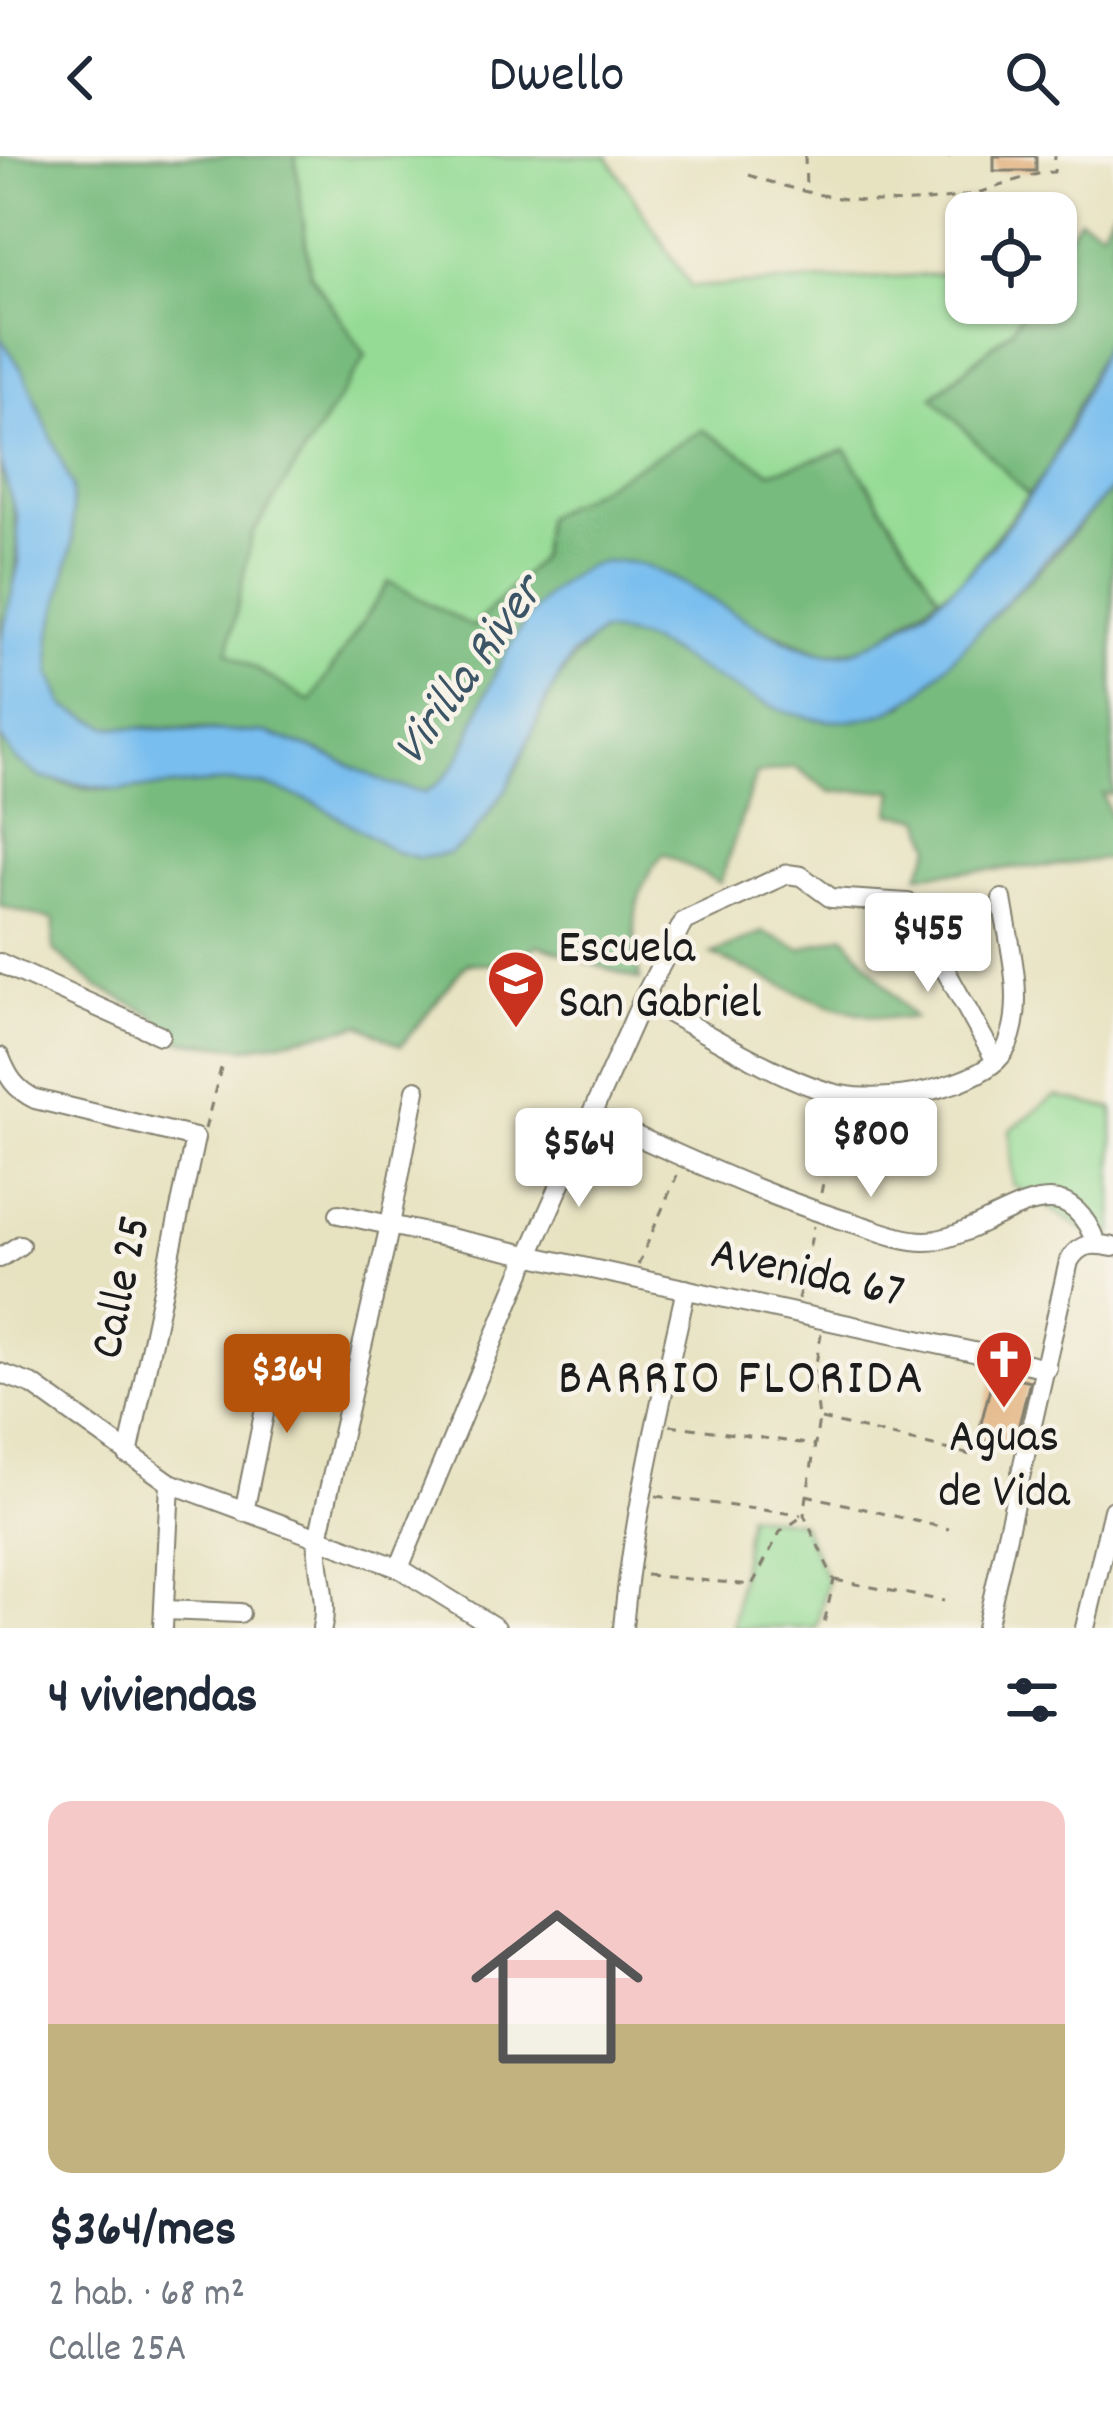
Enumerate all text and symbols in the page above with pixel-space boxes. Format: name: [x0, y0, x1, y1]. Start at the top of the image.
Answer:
text: Dwello: [488, 40, 625, 117]
icon: back: [48, 45, 114, 111]
icon: search: [999, 45, 1065, 111]
map controls: [945, 192, 1077, 324]
button: locate: [945, 192, 1077, 324]
water label: Virilla River: [378, 559, 567, 783]
pin: $455: [857, 893, 999, 995]
text: $455: [892, 904, 964, 959]
place label: Escuela San Gabriel: [558, 917, 762, 1041]
school or university icon: Escuela San Gabriel: [485, 948, 547, 1030]
pin: $800: [800, 1098, 942, 1200]
pin: $564: [508, 1108, 650, 1210]
text: $800: [832, 1109, 910, 1164]
text: $564: [542, 1119, 616, 1174]
street label: Calle 25: [75, 1210, 173, 1366]
street label: Avenida 67: [704, 1222, 910, 1330]
church icon: Aguas de Vida: [973, 1328, 1035, 1410]
pin: $364: [216, 1334, 358, 1436]
text: $364: [251, 1345, 323, 1400]
district label: BARRIO FLORIDA: [558, 1346, 926, 1418]
place label: Aguas de Vida: [938, 1406, 1071, 1530]
text: 4 viviendas: [48, 1664, 257, 1736]
icon: filters: [999, 1667, 1065, 1733]
icon: home: [449, 1879, 665, 2095]
text: $364/mes: [48, 2197, 236, 2269]
text: 2 hab. · 68 m²: [48, 2269, 245, 2324]
text: Calle 25A: [48, 2324, 187, 2379]

